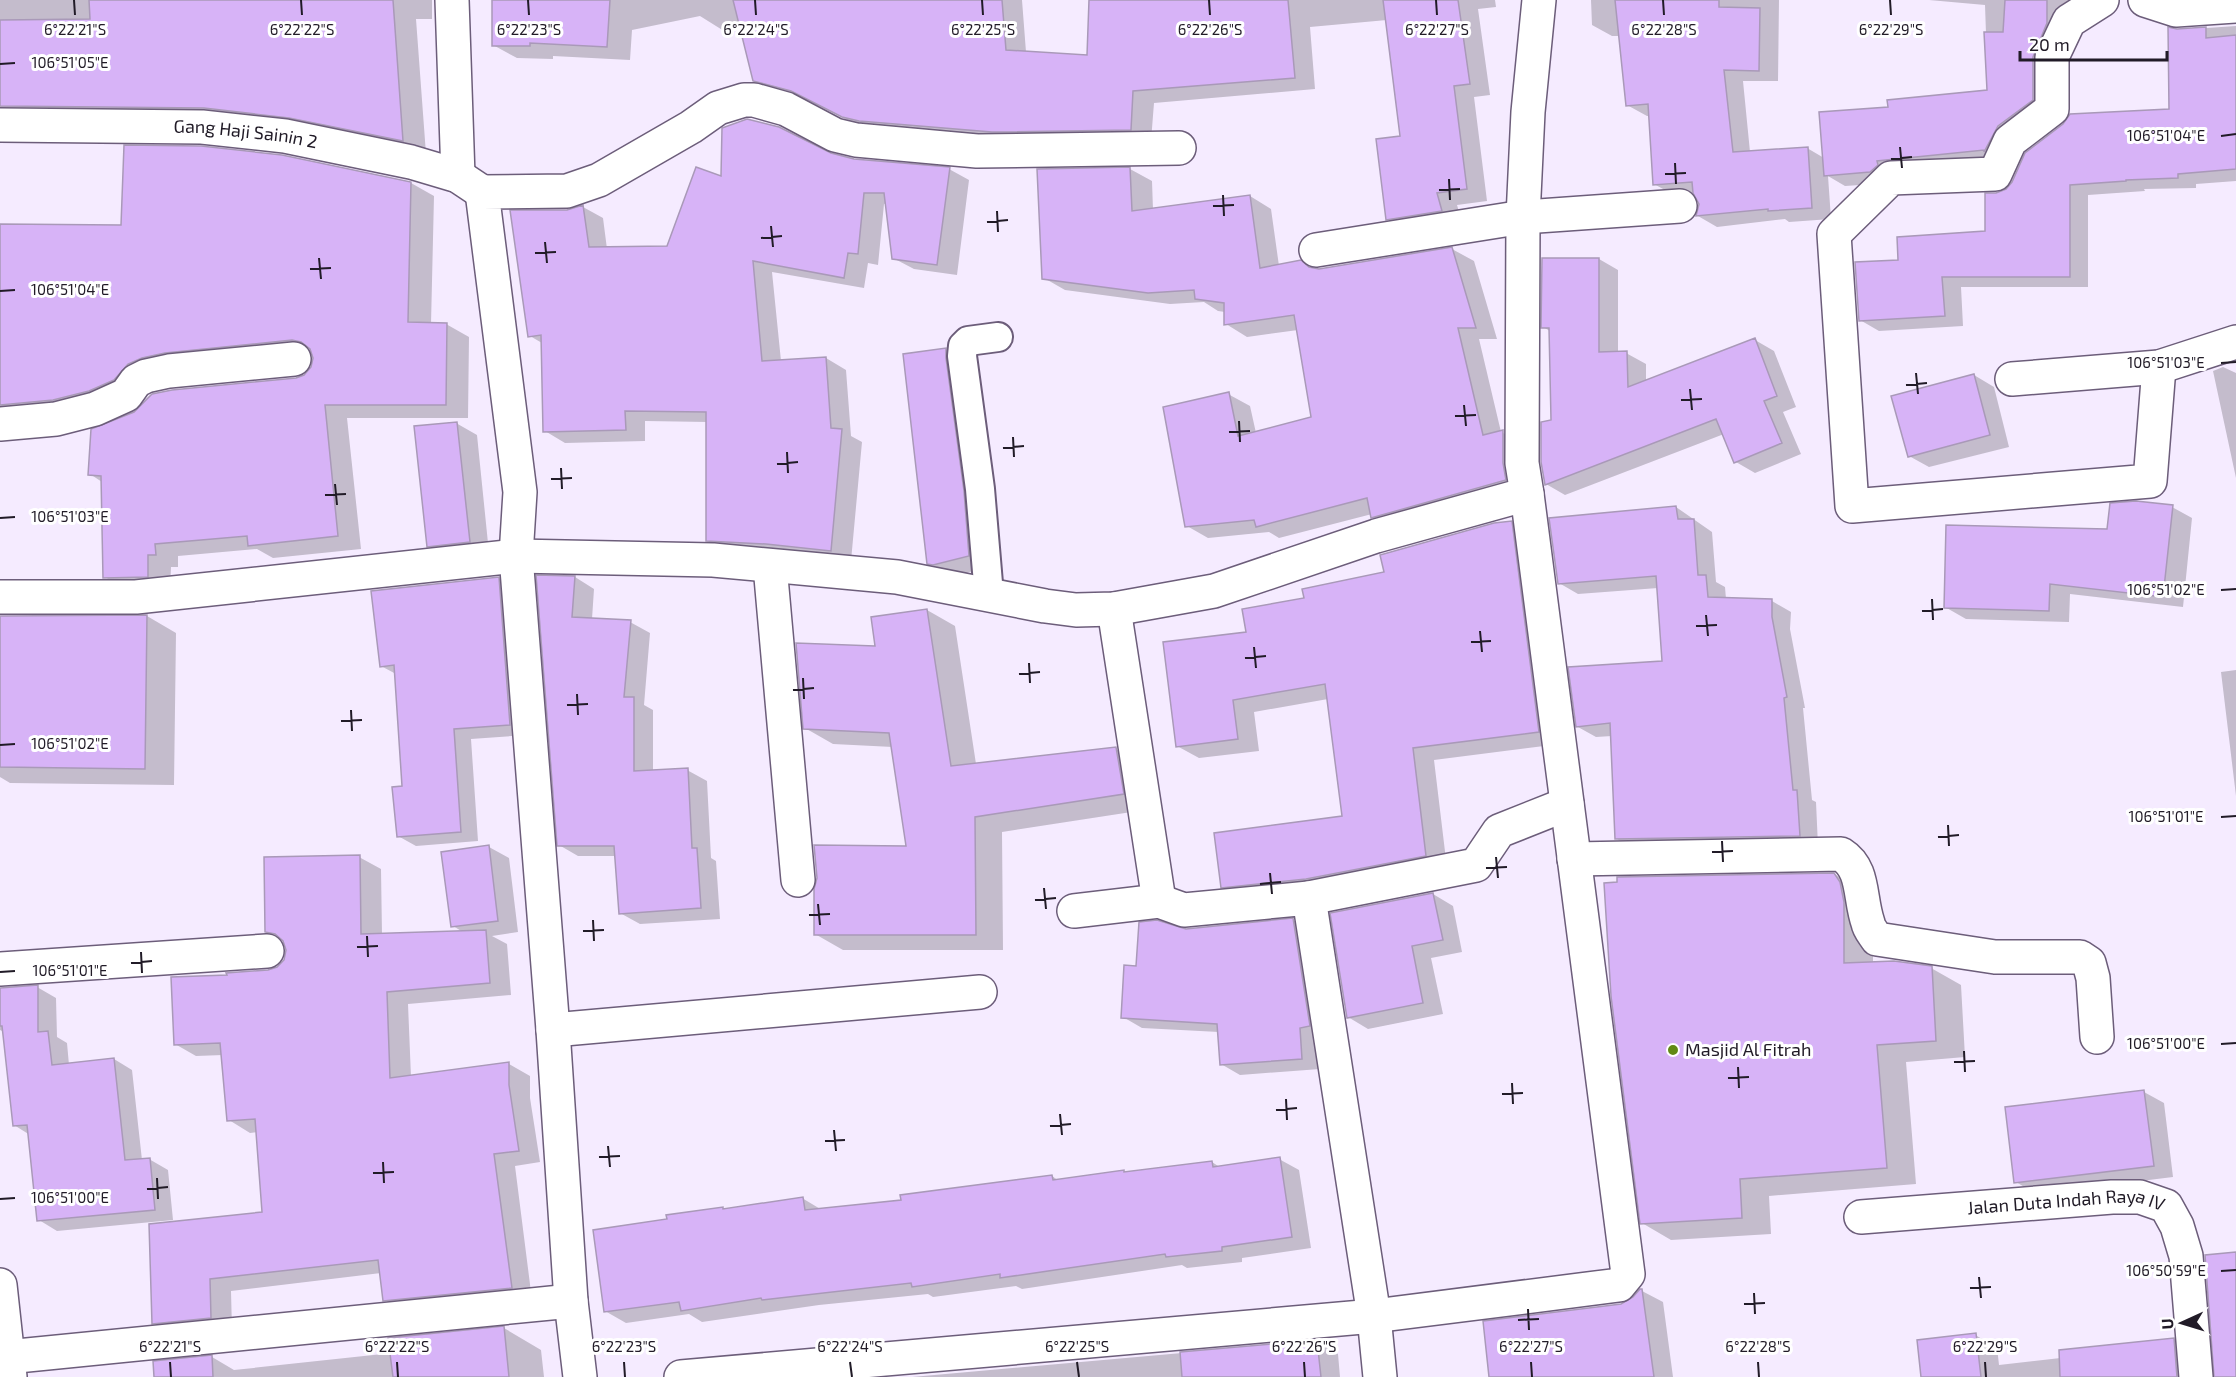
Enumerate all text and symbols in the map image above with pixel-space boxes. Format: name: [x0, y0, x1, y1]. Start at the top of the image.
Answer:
text: 6°22'21"S: [44, 20, 106, 38]
text: 6°22'22"S: [270, 20, 334, 38]
text: 6°22'23"S: [497, 20, 561, 38]
text: 6°22'24"S: [723, 20, 789, 38]
text: 6°22'25"S: [951, 20, 1015, 38]
text: 6°22'26"S: [1178, 20, 1242, 38]
text: 6°22'27"S: [1405, 20, 1469, 38]
text: 6°22'28"S: [1631, 20, 1697, 38]
text: 6°22'29"S: [1859, 20, 1923, 38]
scale bar: [2020, 24, 2167, 62]
text: 20 m: [2029, 33, 2070, 55]
text: 106°51'05"E: [32, 53, 108, 71]
street label: Gang Haji Sainin 2: [174, 115, 320, 152]
text: 106°51'04"E: [2127, 126, 2205, 144]
text: 106°51'04"E: [31, 280, 109, 298]
text: 106°51'03"E: [2127, 353, 2205, 371]
text: 106°51'03"E: [31, 507, 109, 525]
text: 106°51'02"E: [2127, 580, 2205, 598]
text: 106°51'02"E: [31, 734, 109, 752]
text: 106°51'01"E: [2129, 807, 2203, 825]
text: 106°51'01"E: [33, 961, 107, 979]
text: 106°51'00"E: [2127, 1034, 2205, 1052]
place label: Masjid Al Fitrah: [1685, 1038, 1811, 1060]
marker: Masjid Al Fitrah: [1666, 1043, 1680, 1057]
street label: Jalan Duta Indah Raya IV: [1966, 1184, 2168, 1218]
text: 106°51'00"E: [31, 1188, 109, 1206]
text: 106°50'59"E: [2126, 1261, 2206, 1279]
north arrow: [2152, 1293, 2212, 1353]
text: U: [2157, 1318, 2176, 1330]
text: 6°22'21"S: [139, 1337, 201, 1355]
text: 6°22'22"S: [365, 1337, 429, 1355]
text: 6°22'23"S: [592, 1337, 656, 1355]
text: 6°22'24"S: [817, 1337, 883, 1355]
text: 6°22'25"S: [1045, 1337, 1109, 1355]
text: 6°22'26"S: [1272, 1337, 1336, 1355]
text: 6°22'27"S: [1499, 1337, 1563, 1355]
text: 6°22'28"S: [1725, 1337, 1791, 1355]
text: 6°22'29"S: [1953, 1337, 2017, 1355]

